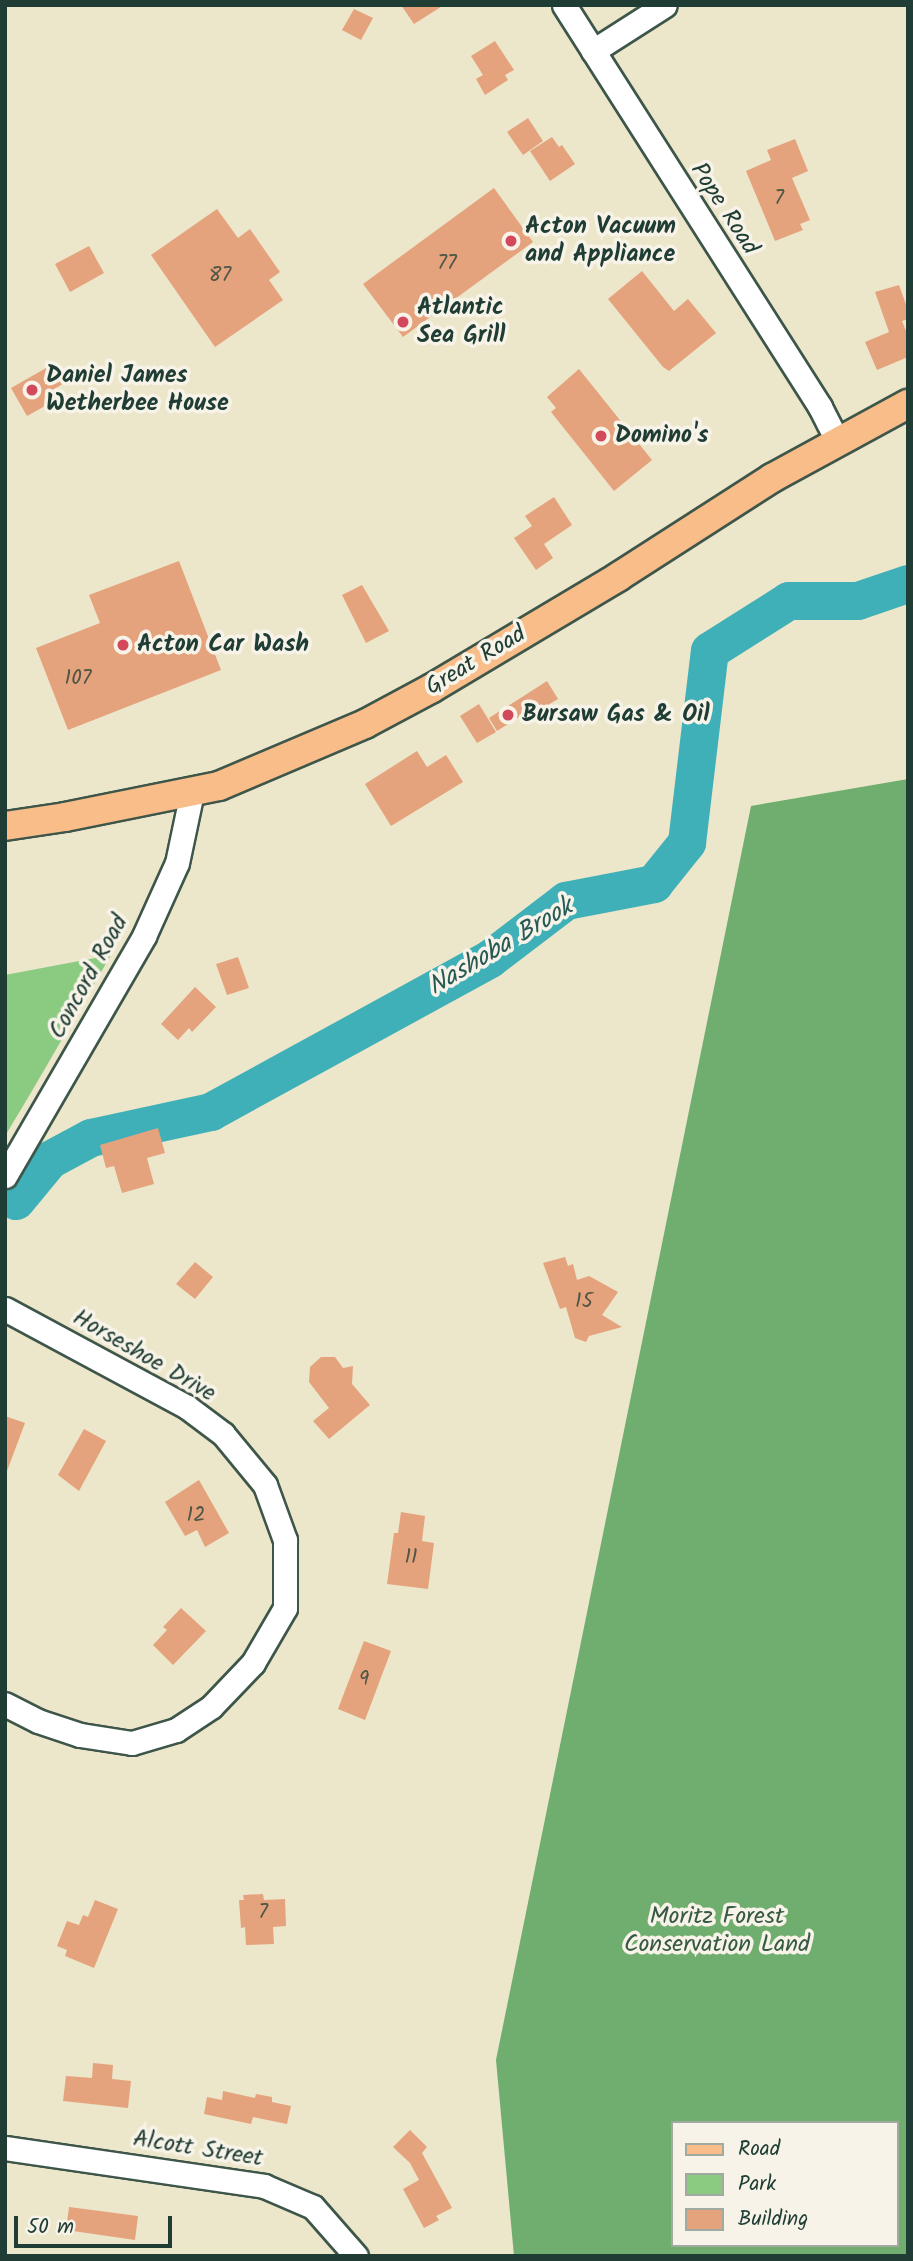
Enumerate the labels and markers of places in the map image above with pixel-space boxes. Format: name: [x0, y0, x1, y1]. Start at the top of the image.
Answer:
place label: Acton Vacuum and Appliance: [525, 213, 676, 269]
marker: Acton Vacuum and Appliance: [503, 233, 519, 249]
place label: Atlantic Sea Grill: [417, 294, 505, 350]
marker: Atlantic Sea Grill: [395, 314, 411, 330]
place label: Daniel James Wetherbee House: [46, 362, 229, 418]
marker: Daniel James Wetherbee House: [24, 382, 40, 398]
place label: Domino's: [615, 422, 709, 450]
marker: Domino's: [593, 428, 609, 444]
place label: Acton Car Wash: [137, 631, 309, 659]
marker: Acton Car Wash: [115, 637, 131, 653]
place label: Bursaw Gas & Oil: [522, 701, 710, 729]
marker: Bursaw Gas & Oil: [500, 707, 516, 723]

